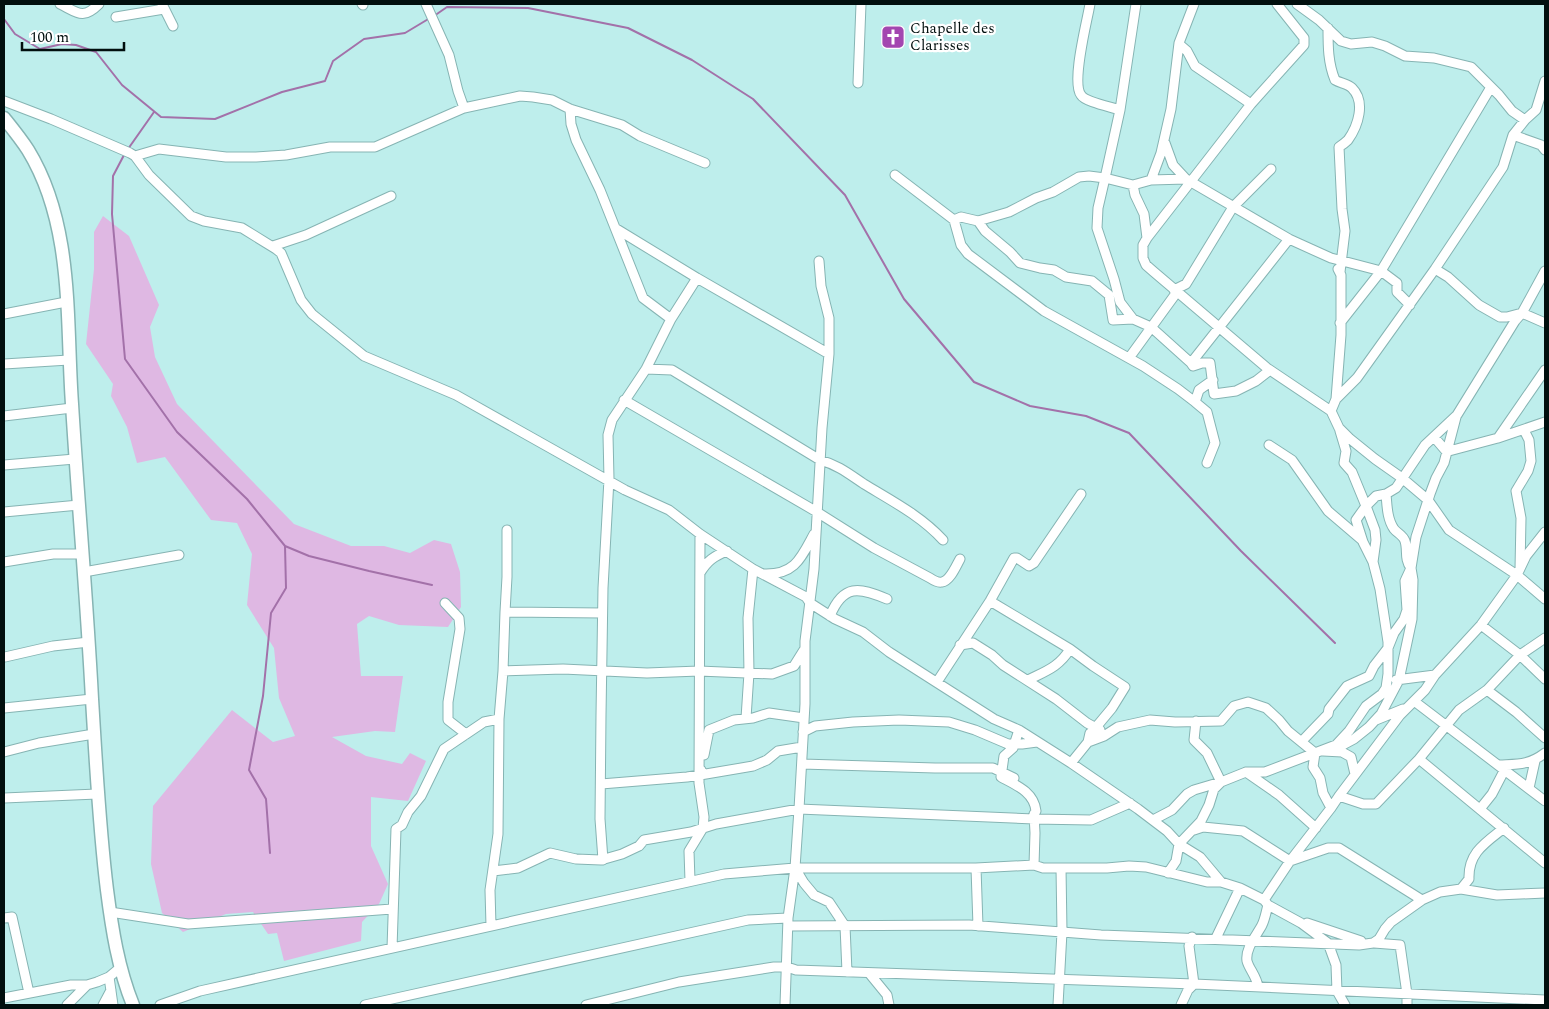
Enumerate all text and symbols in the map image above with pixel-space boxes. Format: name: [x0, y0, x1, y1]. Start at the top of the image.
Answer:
place label: Chapelle des Clarisses: [910, 17, 995, 57]
scale bar: [22, 20, 125, 52]
church icon: Chapelle des Clarisses: [880, 24, 906, 50]
text: 100 m: [30, 26, 69, 49]

